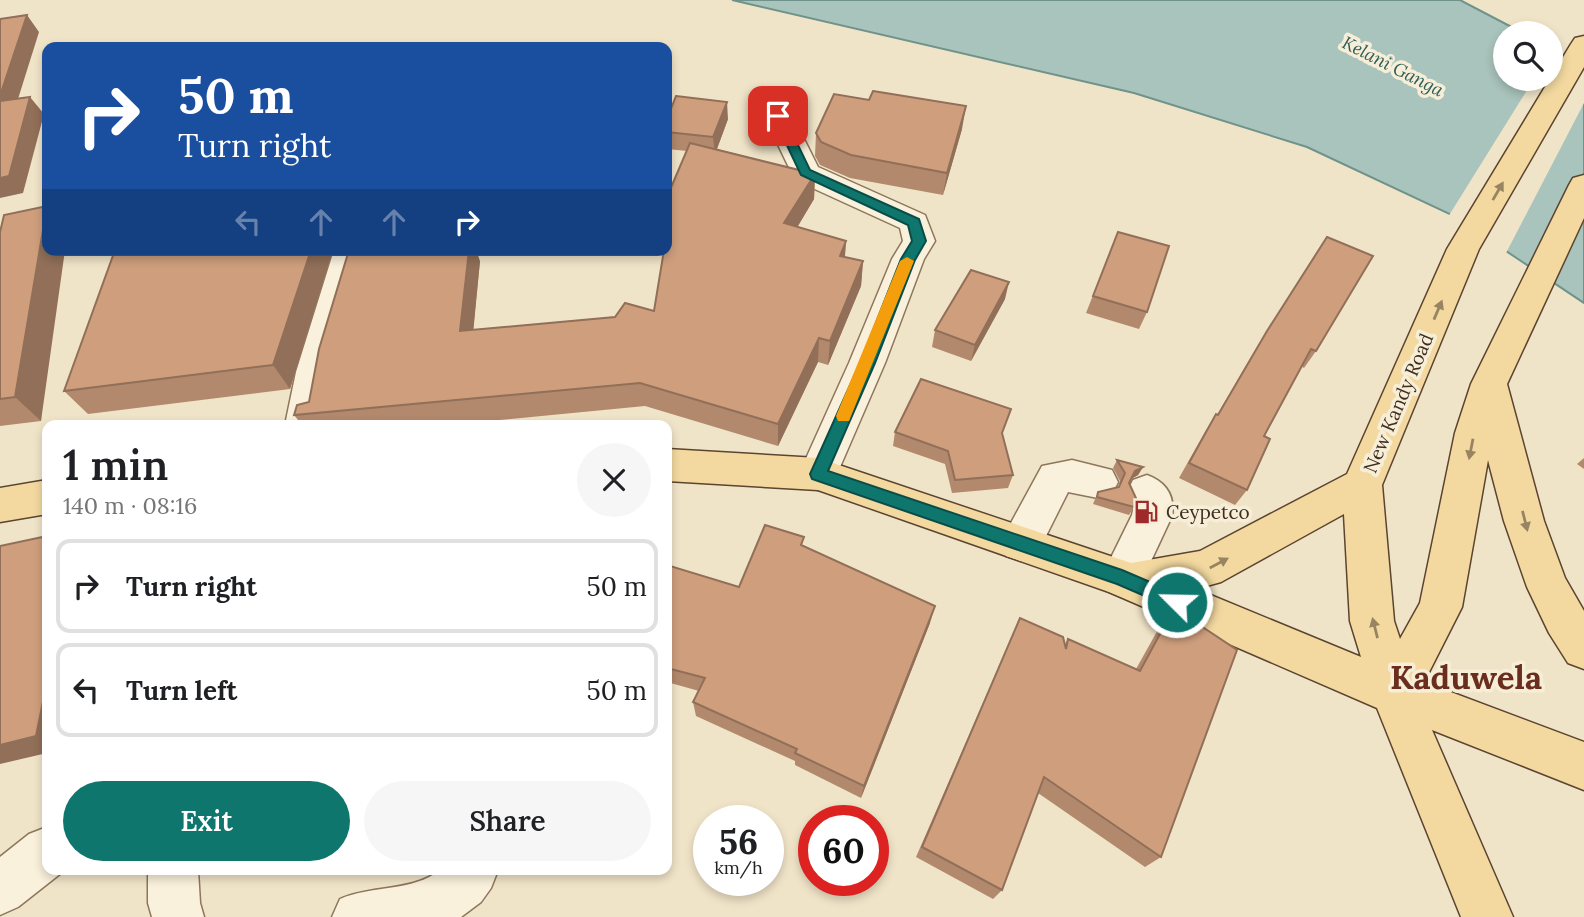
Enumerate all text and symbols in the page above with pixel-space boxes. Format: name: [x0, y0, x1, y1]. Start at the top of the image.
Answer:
map controls: [1493, 21, 1563, 91]
button: search: [1493, 21, 1563, 91]
water label: Kelani Ganga: [1339, 31, 1448, 101]
text: 50 m: [178, 64, 294, 126]
icon: right: [63, 70, 154, 161]
pin: [748, 86, 808, 146]
icon: arrive: [759, 97, 797, 135]
text: Turn right: [178, 125, 331, 166]
one-way arrow: [1492, 181, 1504, 200]
icon: left: [229, 203, 267, 241]
icon: ahead: [302, 203, 340, 241]
icon: ahead: [375, 203, 413, 241]
icon: right: [448, 203, 486, 241]
one-way arrow: [1432, 299, 1443, 320]
street label: New Kandy Road: [1358, 330, 1438, 476]
text: 1 min: [63, 438, 168, 492]
one-way arrow: [1465, 438, 1476, 460]
button: close: [577, 443, 651, 517]
text: 140 m · 08:16: [63, 491, 197, 520]
fuel station icon: Ceypetco: [1132, 498, 1160, 526]
place label: Ceypetco: [1166, 500, 1250, 524]
one-way arrow: [1520, 510, 1531, 532]
one-way arrow: [1209, 557, 1228, 569]
position arrow: [1140, 565, 1214, 639]
icon: right: [67, 567, 105, 605]
text: Turn right: [126, 570, 257, 603]
text: 50 m: [587, 570, 647, 603]
one-way arrow: [1369, 617, 1380, 639]
district label: Kaduwela: [1390, 656, 1542, 698]
icon: left: [67, 671, 105, 709]
text: Turn left: [126, 674, 237, 707]
text: 50 m: [587, 674, 647, 707]
button: Exit: [63, 781, 350, 861]
button: Share: [364, 781, 651, 861]
speed limit sign: 60: [798, 805, 889, 896]
text: 56: [719, 819, 758, 864]
text: km/h: [714, 856, 763, 879]

